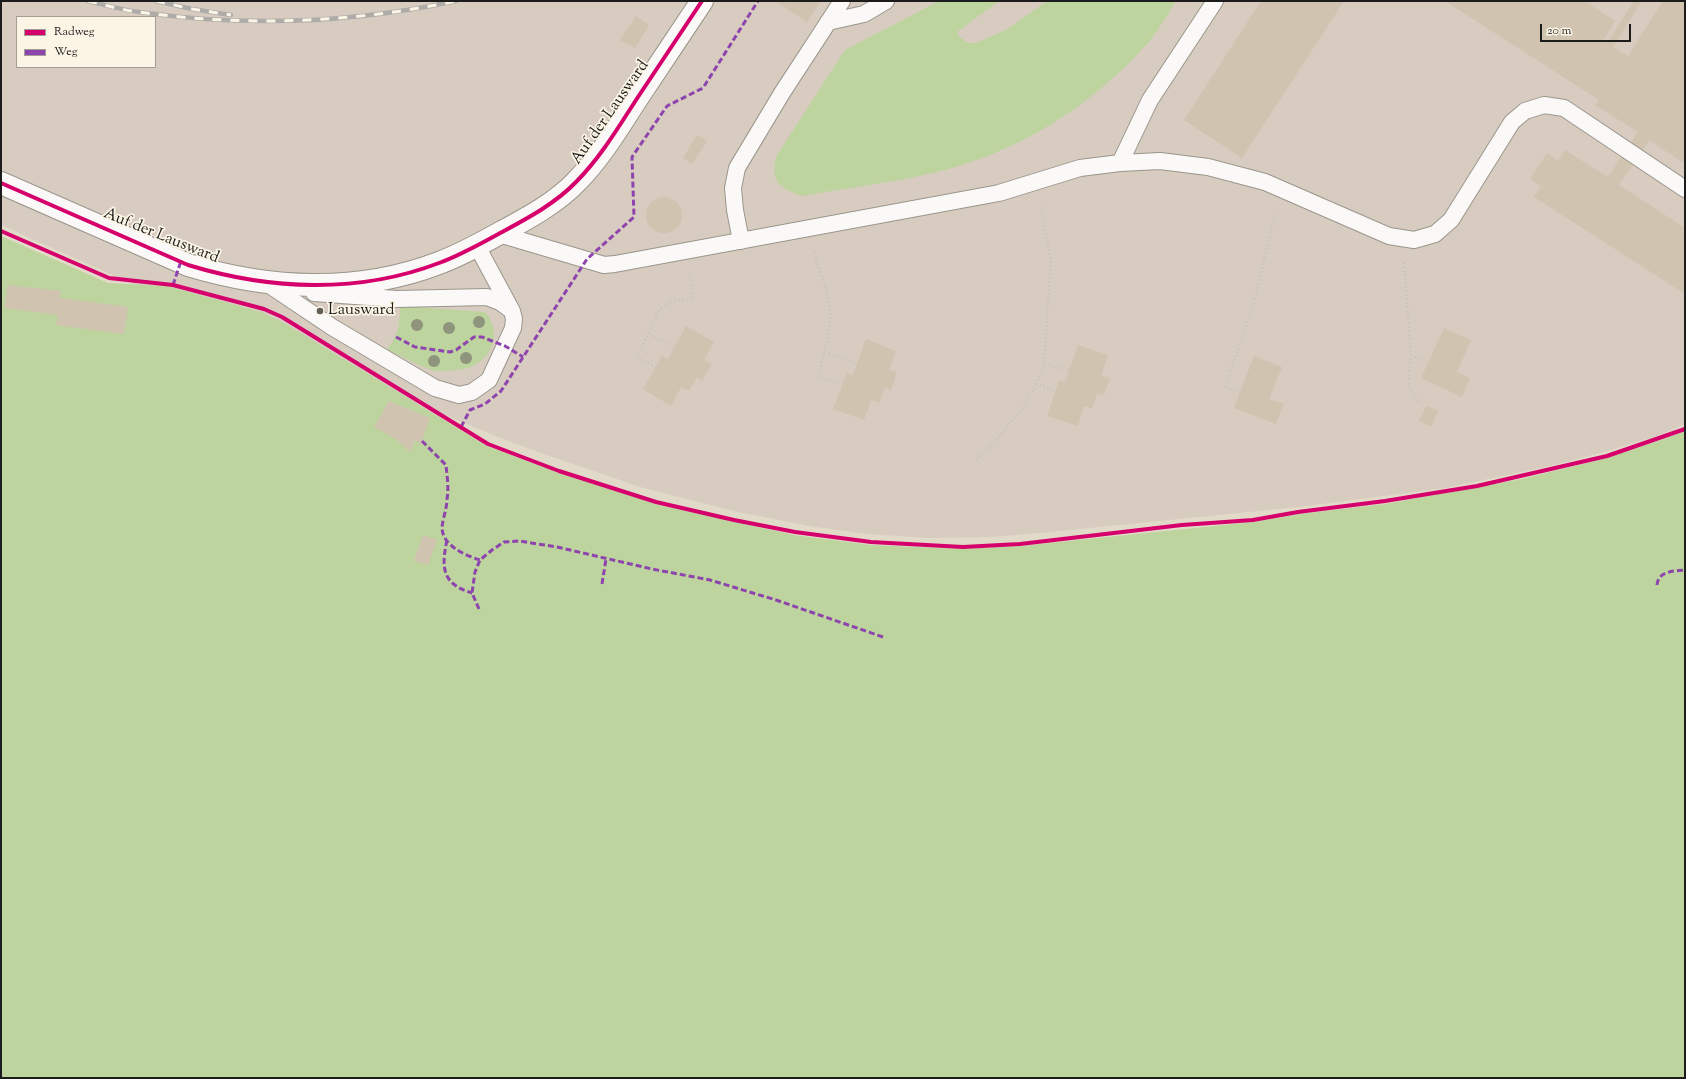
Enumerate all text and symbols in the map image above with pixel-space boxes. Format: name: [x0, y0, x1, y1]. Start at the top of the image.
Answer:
legend: [16, 16, 156, 68]
scale bar: [1542, 16, 1633, 42]
text: 20 m: [1547, 22, 1571, 40]
text: Radweg: [54, 23, 95, 41]
text: Weg: [54, 43, 78, 61]
street label: Auf der Lausward: [568, 57, 654, 169]
street label: Auf der Lausward: [100, 205, 222, 269]
place label: Lausward: [328, 301, 394, 321]
marker: Lausward: [315, 306, 325, 316]

